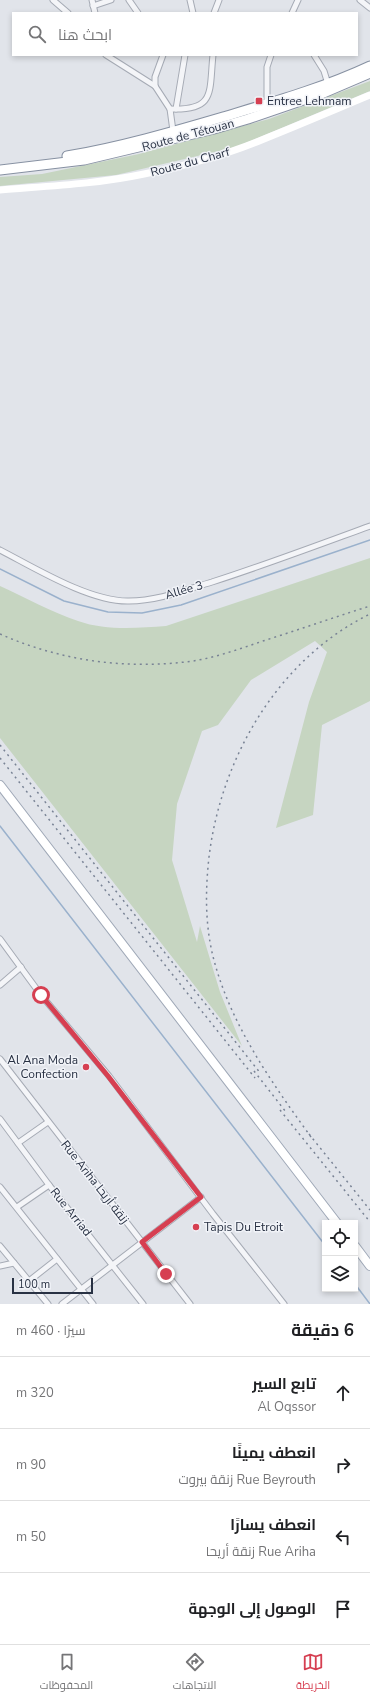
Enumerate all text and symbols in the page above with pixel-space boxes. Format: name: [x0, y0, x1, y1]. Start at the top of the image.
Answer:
search box: [12, 12, 358, 56]
icon: search: [26, 23, 48, 45]
text: ابحث هنا: [58, 25, 112, 45]
place label: Entree Lehmam: [267, 93, 352, 109]
marker: Entree Lehmam: [254, 96, 264, 106]
street label: Route de Tétouan: [140, 115, 236, 155]
street label: Route du Charf: [149, 143, 232, 180]
street label: Allée 3: [163, 577, 205, 603]
route start: [32, 986, 50, 1004]
place label: Al Ana Moda Confection: [7, 1052, 78, 1082]
marker: Al Ana Moda Confection: [81, 1062, 91, 1072]
street label: Rue Ariha زنقة أريحا: [57, 1137, 133, 1227]
street label: Rue Arriad: [47, 1185, 95, 1239]
place label: Tapis Du Etroit: [204, 1219, 284, 1235]
map controls: [322, 1220, 358, 1292]
button: locate: [322, 1220, 358, 1256]
marker: Tapis Du Etroit: [191, 1222, 201, 1232]
button: layers: [322, 1256, 358, 1292]
route end: [157, 1265, 175, 1283]
scale bar: [12, 1276, 93, 1295]
text: 100 m: [18, 1277, 50, 1292]
text: 6 دقيقة: [291, 1319, 354, 1342]
text: سيرًا · 460 m: [16, 1322, 86, 1340]
text: تابع السير: [252, 1374, 316, 1394]
icon: ahead: [332, 1382, 354, 1404]
text: 320 m: [16, 1384, 54, 1402]
text: Al Oqssor: [257, 1398, 316, 1416]
text: انعطف يمينًا: [232, 1443, 316, 1463]
icon: right: [332, 1454, 354, 1476]
text: 90 m: [16, 1456, 46, 1474]
text: Rue Beyrouth زنقة بيروت: [178, 1471, 316, 1489]
text: انعطف يسارًا: [230, 1515, 316, 1535]
icon: left: [332, 1526, 354, 1548]
text: 50 m: [16, 1528, 46, 1546]
text: Rue Ariha زنقة أريحا: [206, 1543, 316, 1561]
icon: arrive: [332, 1598, 354, 1620]
text: الوصول إلى الوجهة: [188, 1599, 316, 1619]
tab: المحفوظات: [40, 1651, 93, 1695]
tab: الاتجاهات: [173, 1651, 216, 1695]
tab: الخريطة: [296, 1651, 330, 1695]

